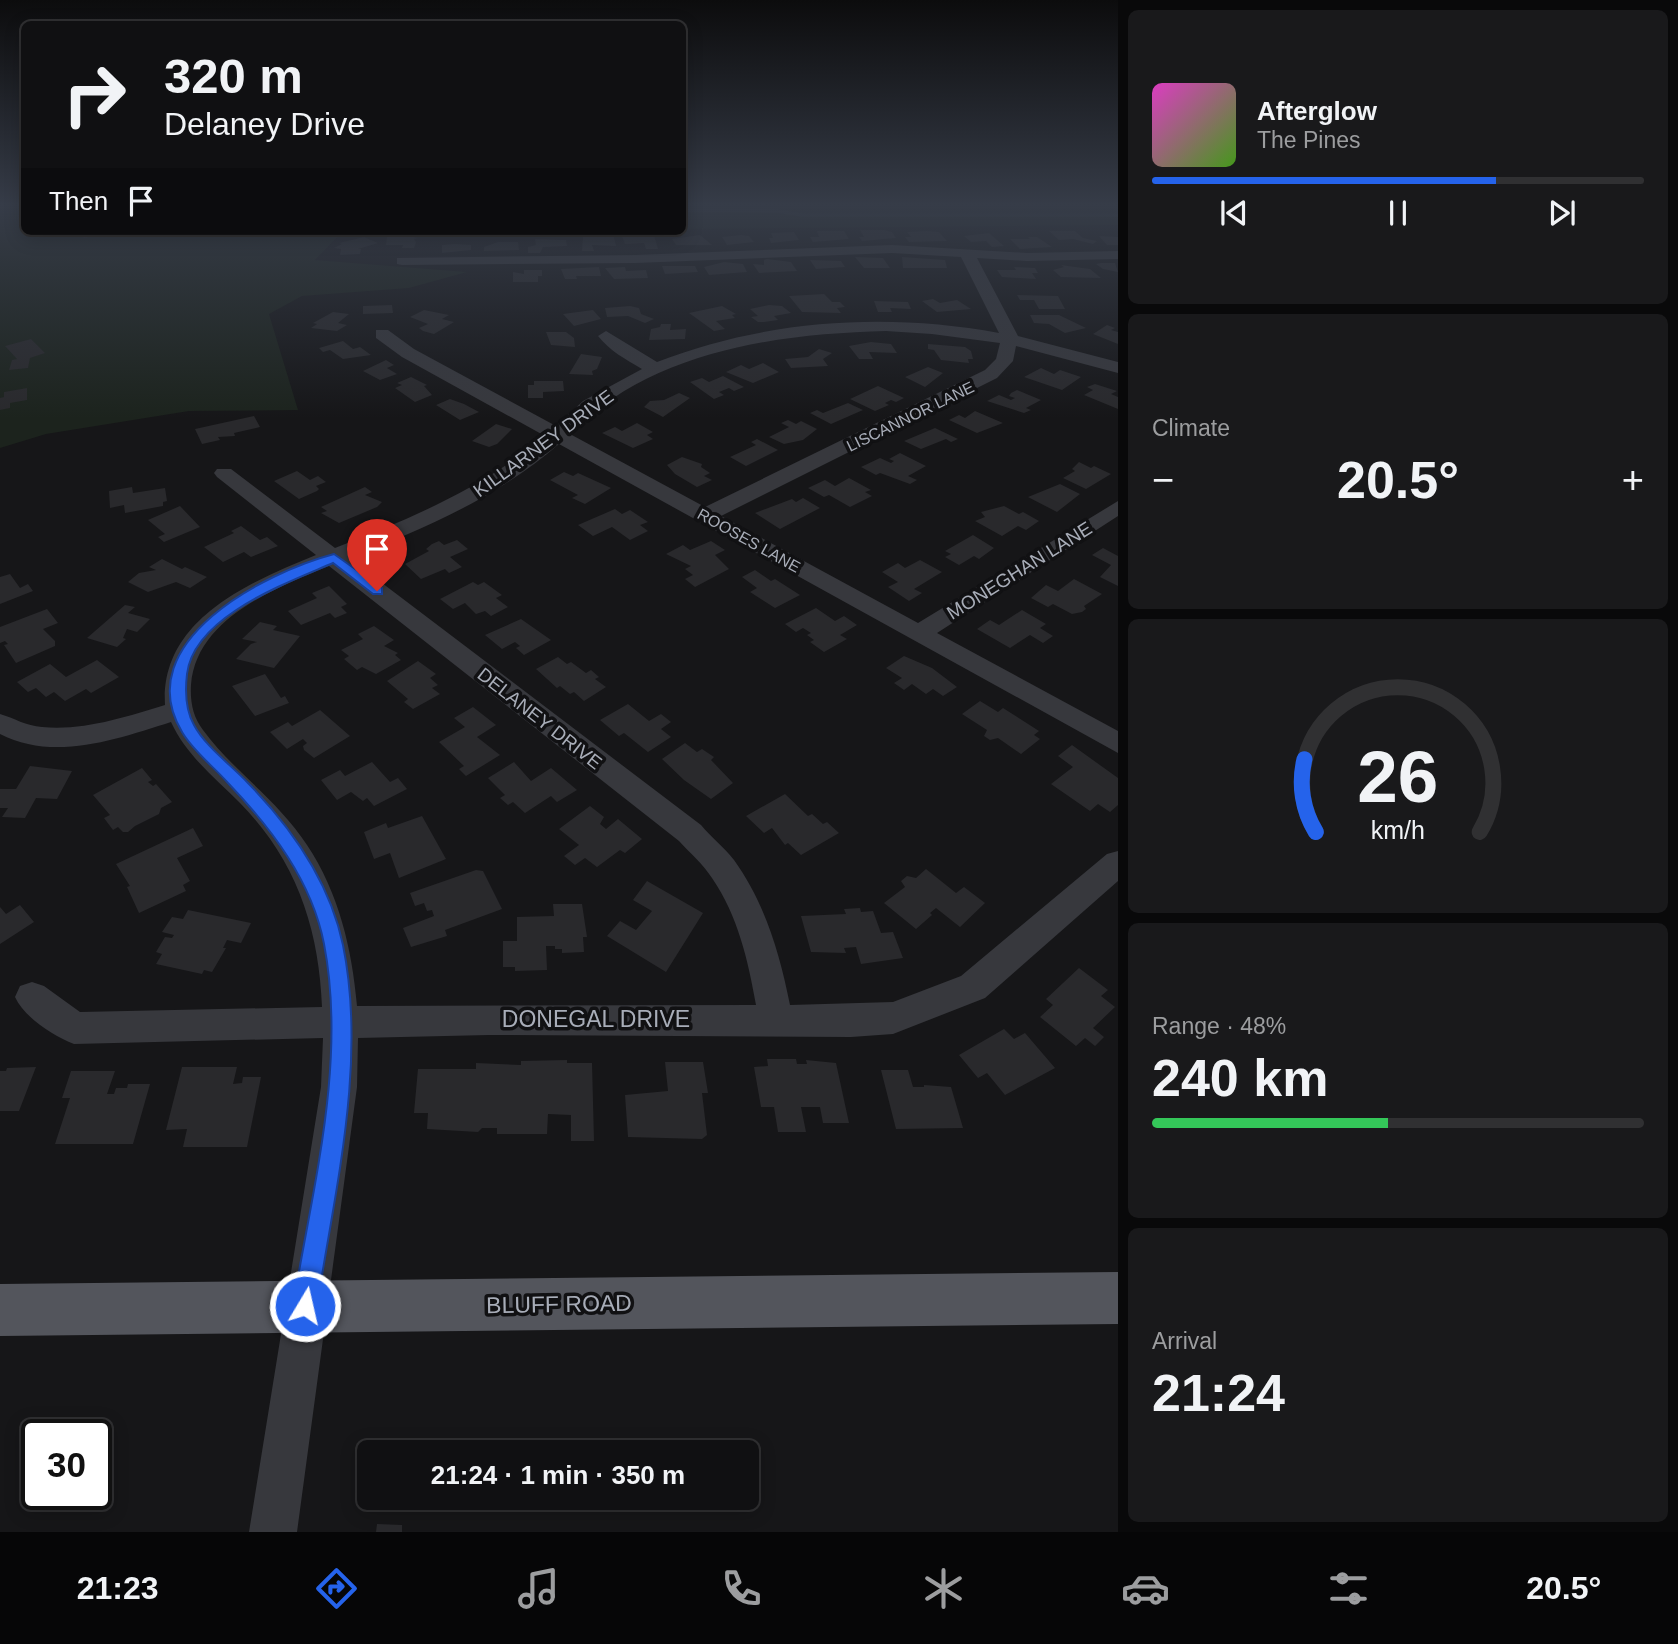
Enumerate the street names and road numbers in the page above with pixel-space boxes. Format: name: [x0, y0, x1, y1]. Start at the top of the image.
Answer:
street label: LISCANNOR LANE: [844, 378, 977, 455]
street label: KILLARNEY DRIVE: [469, 386, 617, 501]
street label: ROOSES LANE: [694, 505, 803, 576]
street label: MONEGHAN LANE: [943, 517, 1096, 624]
street label: DELANEY DRIVE: [473, 663, 606, 773]
street label: DONEGAL DRIVE: [502, 1006, 690, 1032]
street label: BLUFF ROAD: [486, 1290, 632, 1318]

